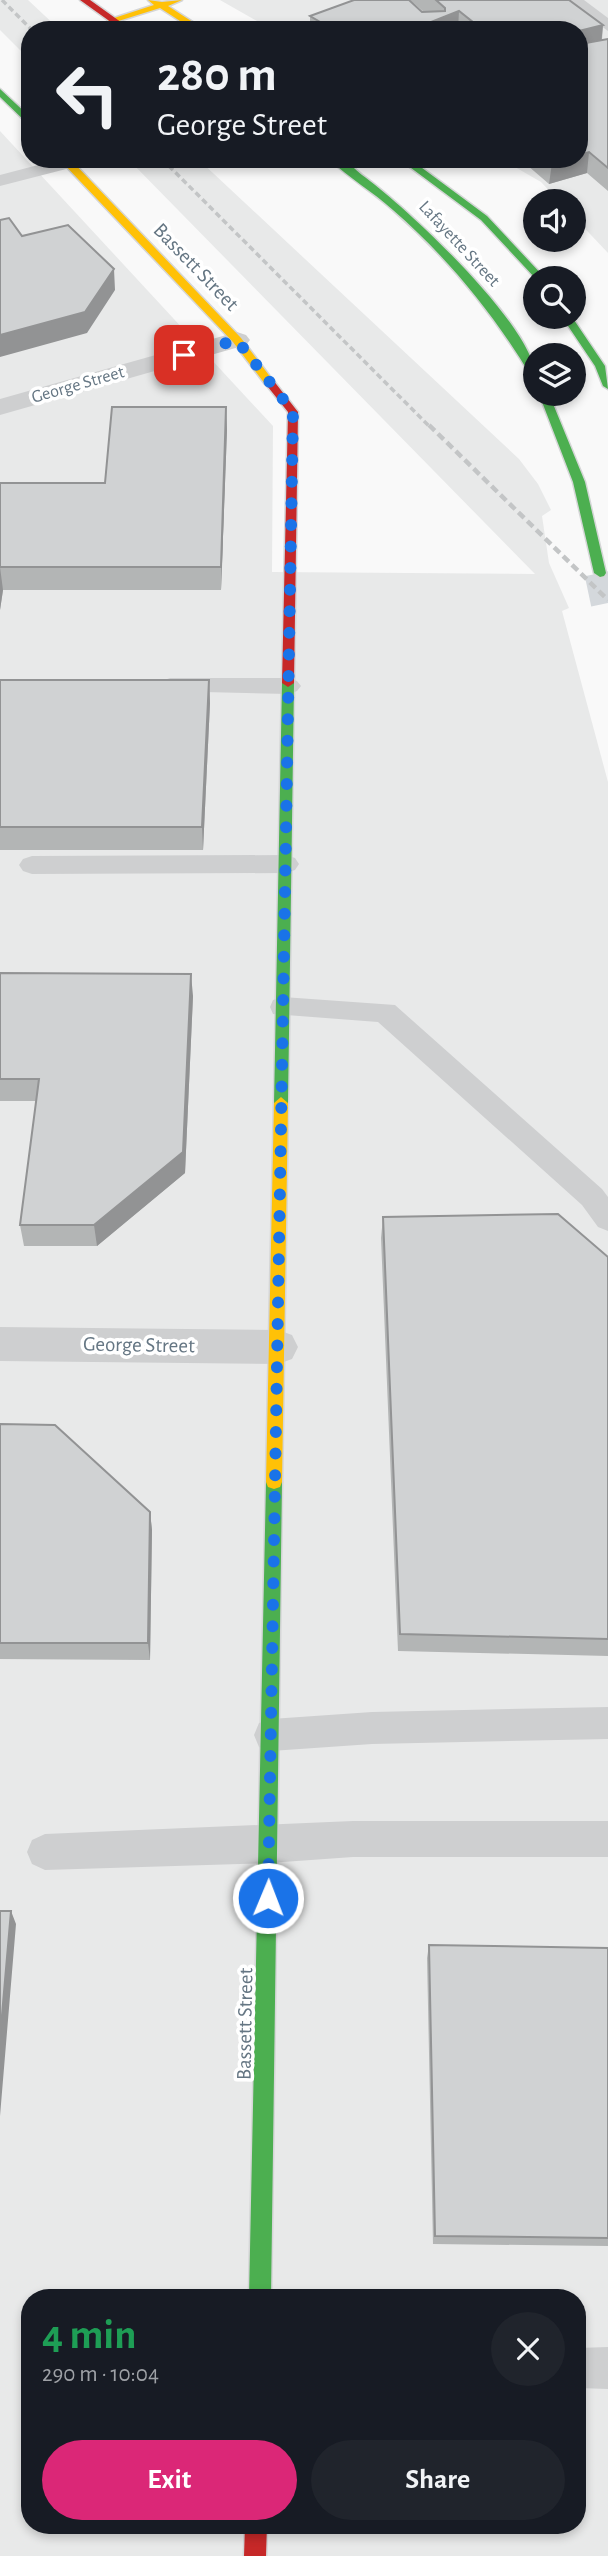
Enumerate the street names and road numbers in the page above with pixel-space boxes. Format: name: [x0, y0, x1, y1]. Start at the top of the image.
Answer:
street label: Lafayette Street: [415, 198, 503, 290]
street label: Bassett Street: [149, 219, 243, 315]
street label: George Street: [30, 363, 127, 407]
street label: George Street: [83, 1334, 195, 1356]
street label: Bassett Street: [234, 1967, 256, 2080]

